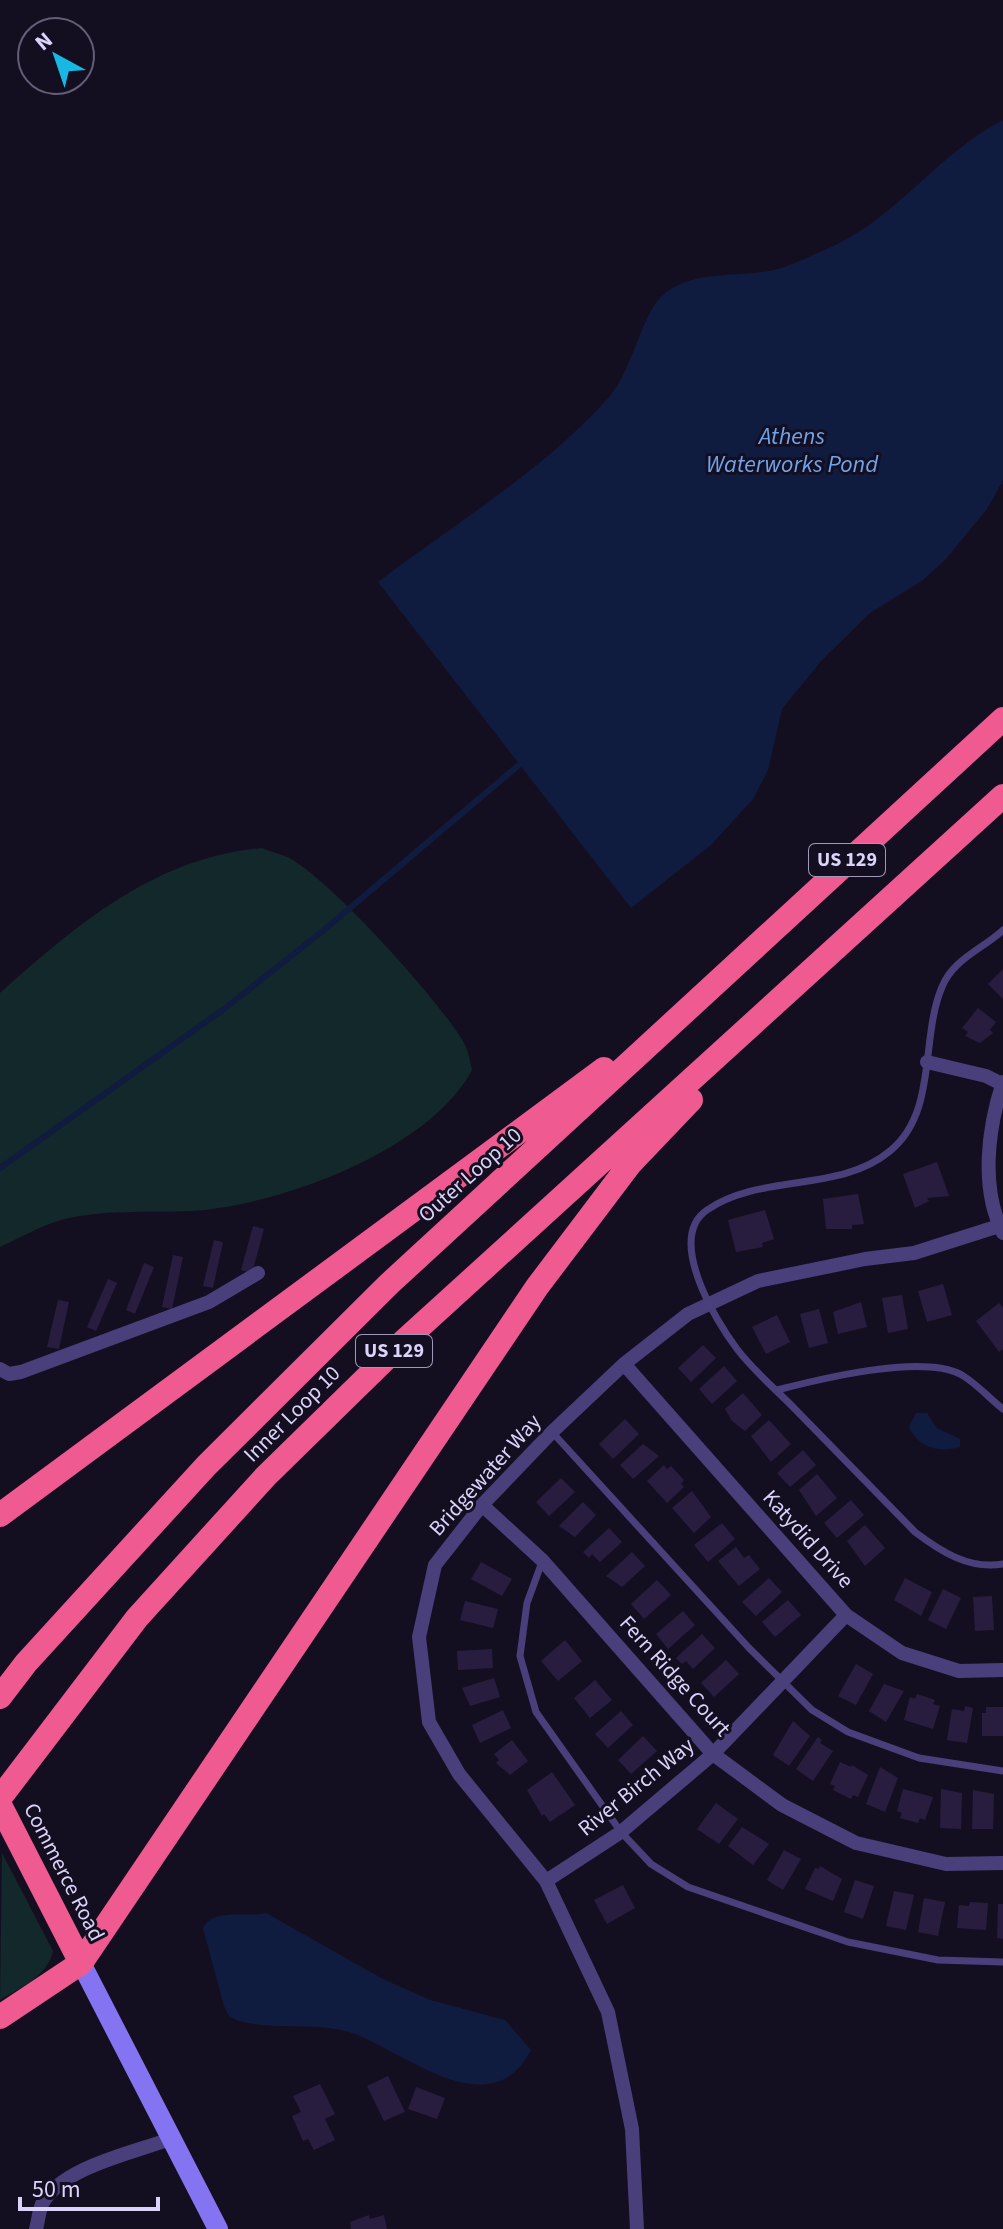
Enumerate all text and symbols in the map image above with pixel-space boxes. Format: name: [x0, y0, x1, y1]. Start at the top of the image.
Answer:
north arrow: [16, 16, 96, 96]
text: N: [28, 24, 60, 58]
water label: Athens Waterworks Pond: [706, 419, 879, 482]
road number: US 129: [809, 844, 885, 876]
street label: Outer Loop 10: [411, 1120, 529, 1230]
road number: US 129: [356, 1335, 432, 1367]
street label: Inner Loop 10: [236, 1358, 348, 1470]
street label: Bridgewater Way: [421, 1406, 549, 1543]
street label: Katydid Drive: [755, 1483, 861, 1595]
street label: Fern Ridge Court: [612, 1608, 739, 1744]
street label: River Birch Way: [571, 1730, 702, 1844]
street label: Commerce Road: [15, 1797, 113, 1947]
scale bar: [20, 2161, 158, 2211]
text: 50 m: [32, 2172, 81, 2207]

